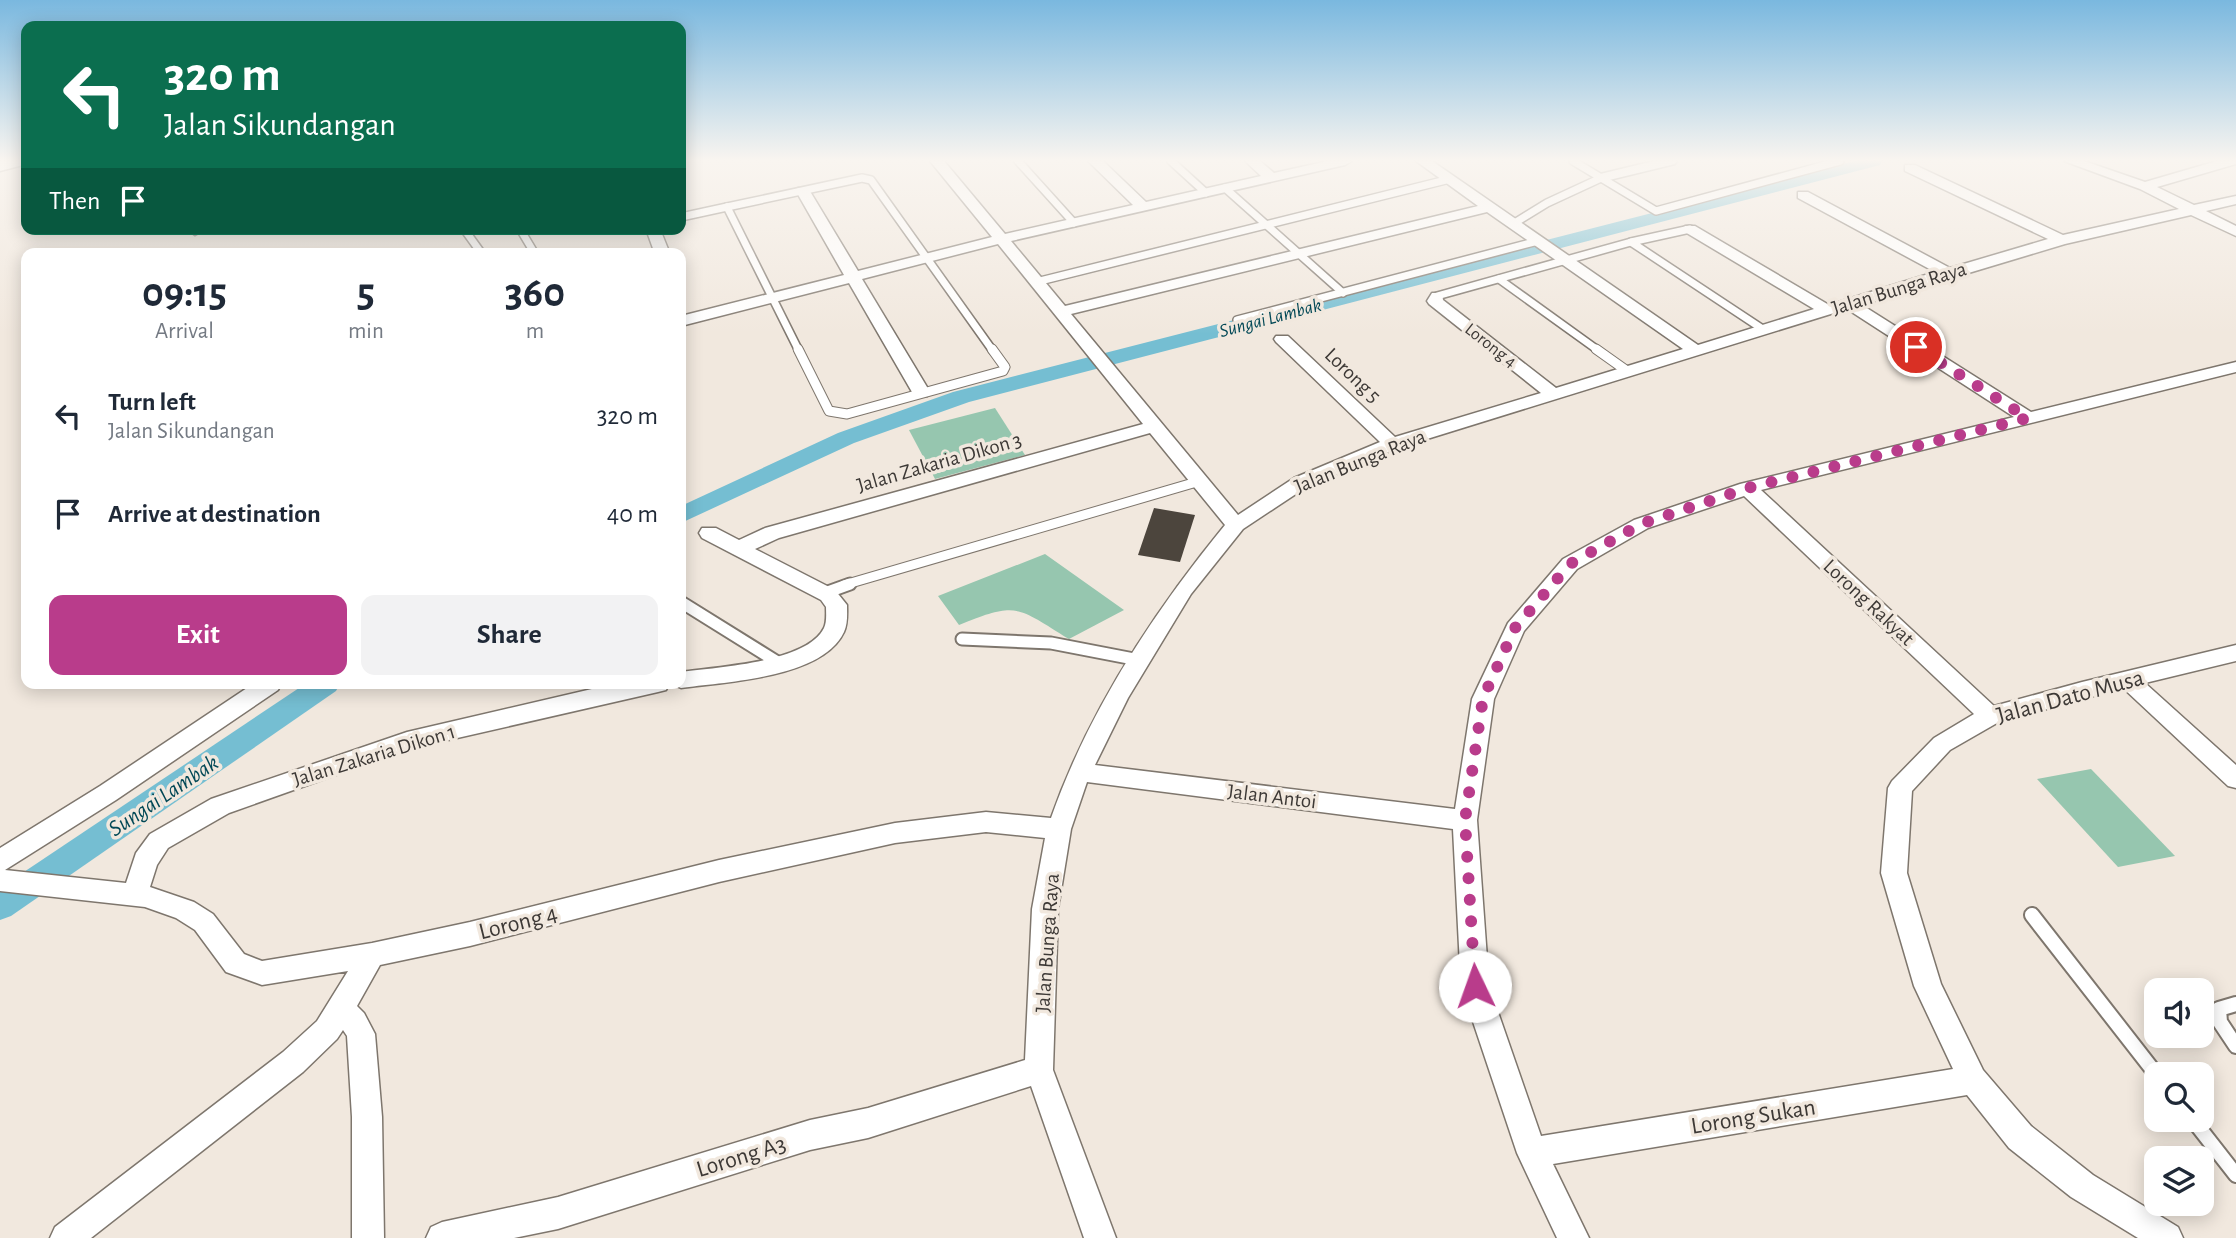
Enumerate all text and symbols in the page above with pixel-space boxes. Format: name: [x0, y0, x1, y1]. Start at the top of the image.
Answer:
icon: left: [49, 49, 140, 140]
text: 320 m: [164, 51, 281, 100]
text: Jalan Sikundangan: [164, 109, 396, 141]
icon: arrive: [114, 182, 152, 220]
text: Then: [49, 188, 100, 214]
street label: Jalan Bunga Raya: [1829, 258, 1969, 319]
text: 09:15: [142, 272, 227, 314]
text: 5: [357, 272, 375, 314]
text: 360: [505, 272, 565, 314]
water label: Sungai Lambak: [1217, 296, 1324, 341]
pin: [1886, 317, 1946, 377]
text: Arrival: [155, 320, 214, 343]
text: min: [348, 320, 384, 343]
text: m: [526, 320, 544, 343]
street label: Lorong 4: [1461, 320, 1520, 372]
icon: arrive: [1897, 328, 1935, 366]
street label: Lorong 5: [1321, 344, 1385, 407]
text: Turn left: [108, 389, 196, 415]
icon: left: [49, 397, 87, 435]
text: 320 m: [597, 403, 658, 429]
text: Jalan Sikundangan: [108, 420, 275, 443]
street label: Jalan Bunga Raya: [1292, 425, 1429, 497]
street label: Jalan Zakaria Dikon 3: [854, 429, 1024, 496]
icon: arrive: [49, 495, 87, 533]
text: Arrive at destination: [108, 501, 321, 527]
text: 40 m: [607, 501, 658, 527]
street label: Lorong Rakyat: [1819, 555, 1918, 650]
button: Exit: [49, 595, 347, 675]
button: Share: [361, 595, 658, 675]
street label: Jalan Dato Musa: [1994, 666, 2147, 728]
street label: Jalan Zakaria Dikon 1: [290, 721, 458, 790]
water label: Sungai Lambak: [105, 751, 223, 841]
street label: Jalan Antoi: [1226, 781, 1318, 812]
street label: Jalan Bunga Raya: [1032, 872, 1063, 1013]
street label: Lorong 4: [477, 902, 560, 944]
position arrow: [1438, 949, 1512, 1023]
map controls: [2144, 978, 2214, 1216]
button: sound: [2144, 978, 2214, 1048]
button: search: [2144, 1062, 2214, 1132]
street label: Lorong Sukan: [1689, 1095, 1817, 1139]
street label: Lorong A3: [694, 1132, 789, 1182]
button: layers: [2144, 1146, 2214, 1216]

